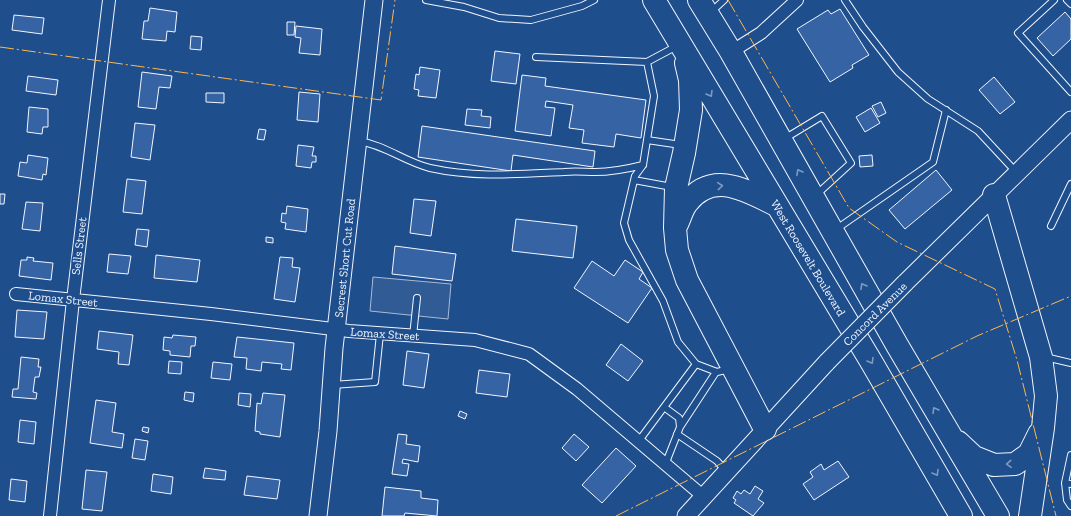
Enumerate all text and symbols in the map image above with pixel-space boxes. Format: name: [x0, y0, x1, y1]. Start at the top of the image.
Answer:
one-way arrow: [705, 90, 712, 97]
one-way arrow: [796, 169, 804, 176]
one-way arrow: [717, 181, 723, 190]
street label: Secrest Short Cut Road: [332, 197, 358, 318]
street label: West Roosevelt Boulevard: [768, 197, 849, 319]
street label: Sells Street: [69, 216, 90, 276]
street label: Concord Avenue: [840, 279, 910, 349]
one-way arrow: [860, 282, 867, 290]
street label: Lomax Street: [28, 288, 99, 310]
street label: Lomax Street: [350, 325, 421, 343]
one-way arrow: [866, 357, 873, 364]
one-way arrow: [933, 407, 940, 414]
one-way arrow: [1005, 459, 1012, 468]
one-way arrow: [932, 469, 939, 476]

